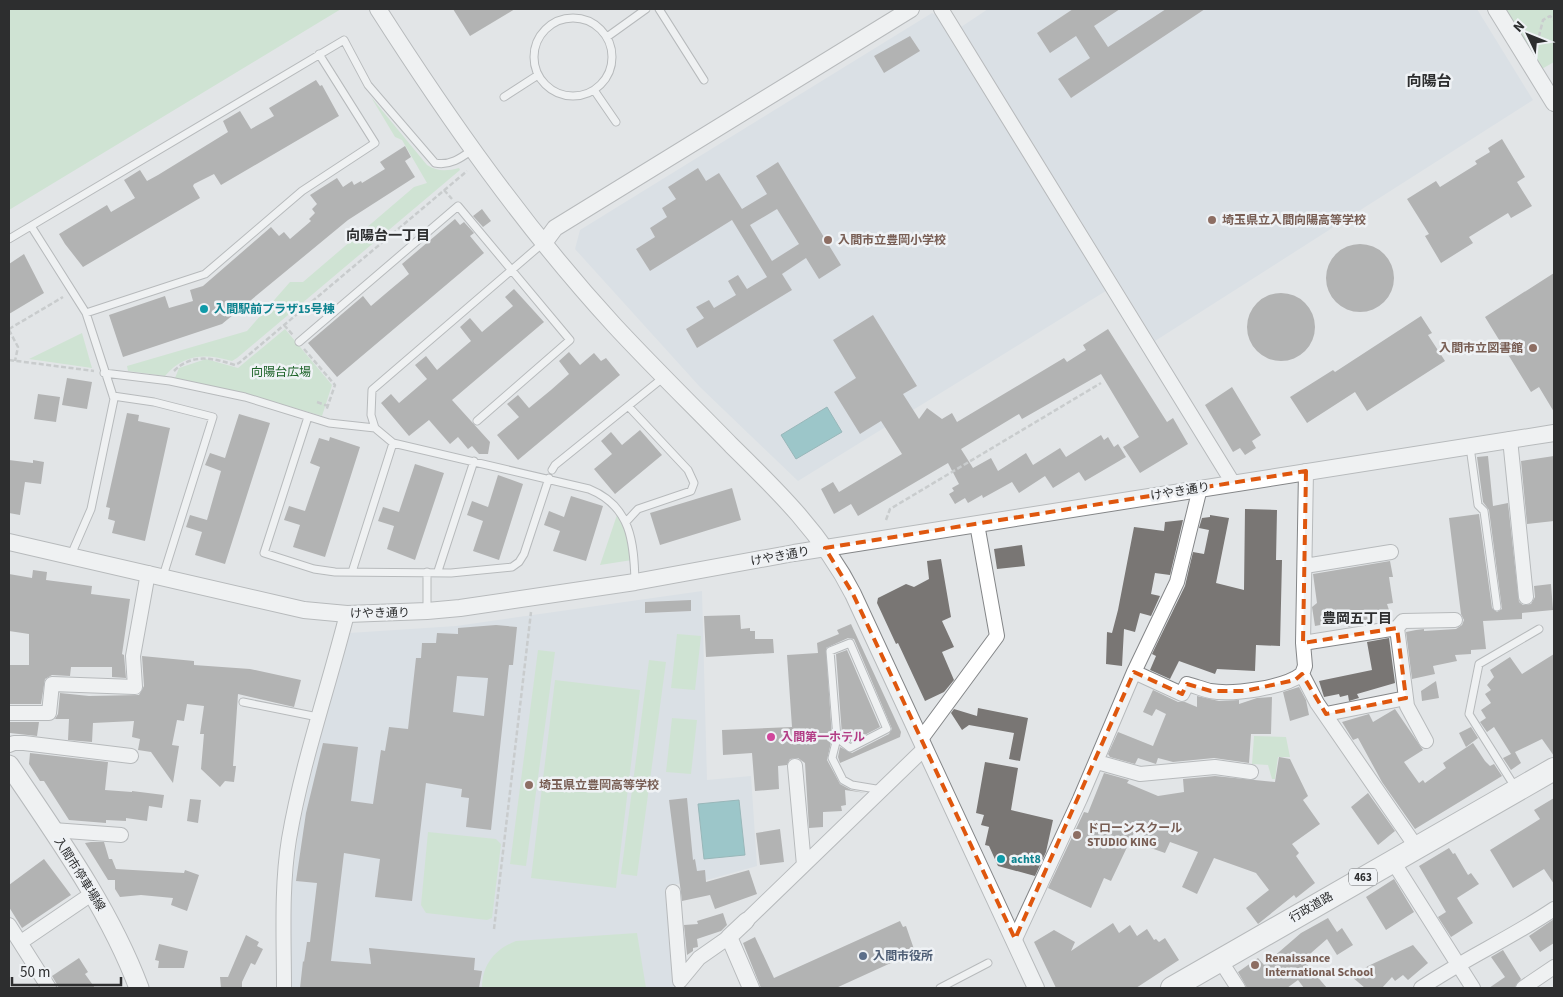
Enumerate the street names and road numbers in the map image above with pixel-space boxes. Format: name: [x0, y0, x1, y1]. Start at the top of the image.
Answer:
street label: けやき通り: [1149, 478, 1211, 505]
street label: けやき通り: [749, 543, 811, 570]
street label: けやき通り: [350, 604, 410, 623]
street label: 入間市停車場線: [50, 834, 109, 914]
road number: 463: [1349, 869, 1377, 886]
street label: 行政道路: [1286, 888, 1336, 927]

